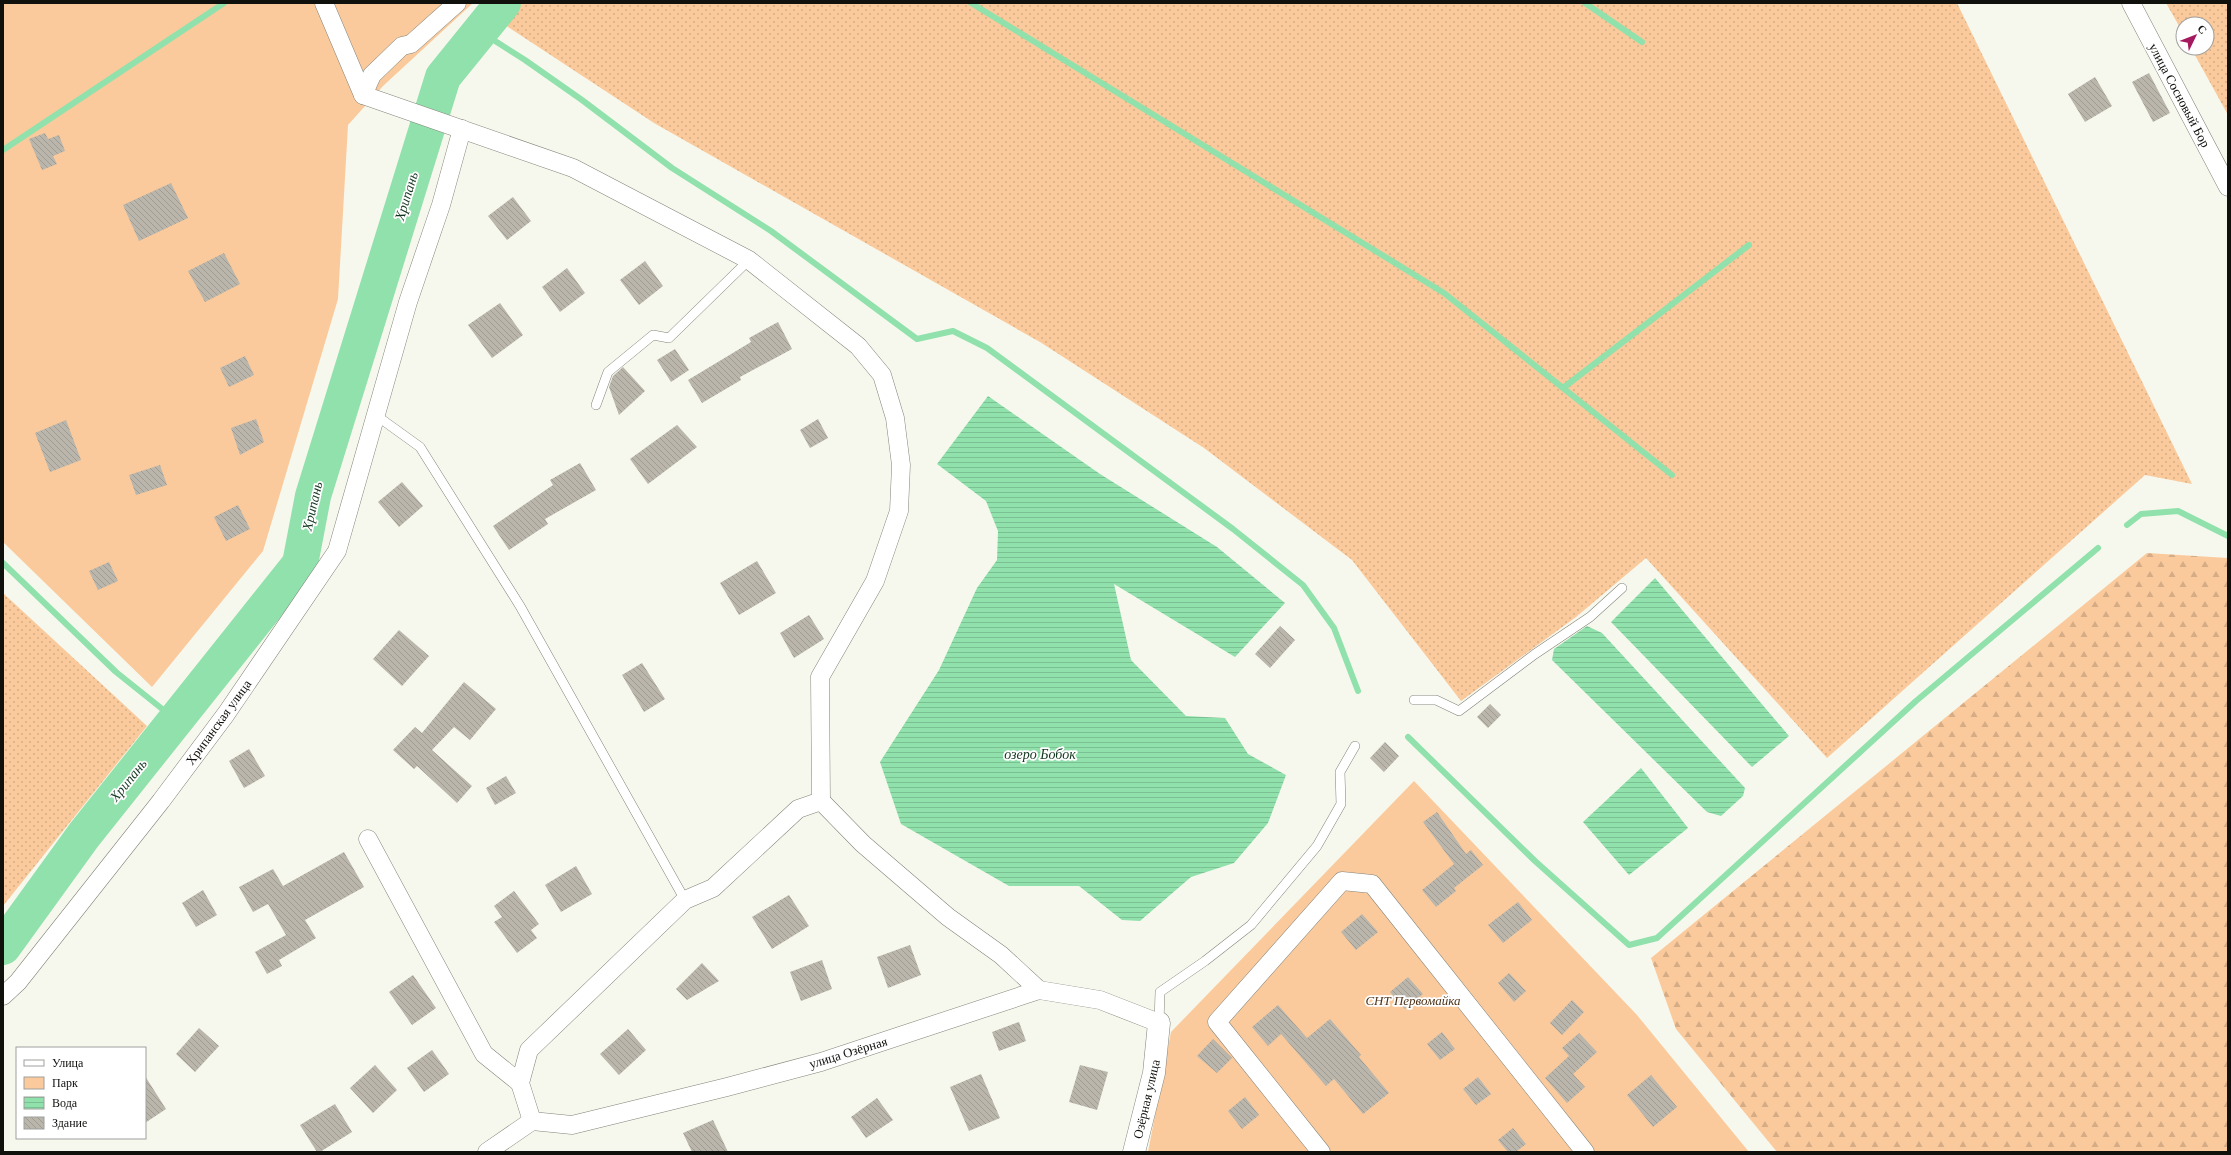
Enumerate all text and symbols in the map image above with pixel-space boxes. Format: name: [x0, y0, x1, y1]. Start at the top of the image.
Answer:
north arrow: [2175, 16, 2215, 56]
text: С: [2195, 22, 2209, 36]
street label: улица Сосновый Бор: [2146, 41, 2213, 150]
water label: Хрипань: [392, 170, 421, 223]
water label: Хрипань: [299, 480, 325, 533]
street label: Хрипанская улица: [182, 677, 254, 768]
water label: озеро Бобок: [1004, 747, 1076, 762]
water label: Хрипань: [106, 756, 150, 805]
park label: СНТ Первомайка: [1365, 993, 1461, 1008]
street label: улица Озёрная: [807, 1033, 889, 1071]
legend: [16, 1047, 146, 1139]
text: Улица: [52, 1056, 84, 1070]
street label: Озёрная улица: [1130, 1058, 1163, 1140]
text: Парк: [52, 1076, 78, 1090]
text: Вода: [52, 1096, 78, 1110]
text: Здание: [52, 1116, 87, 1130]

